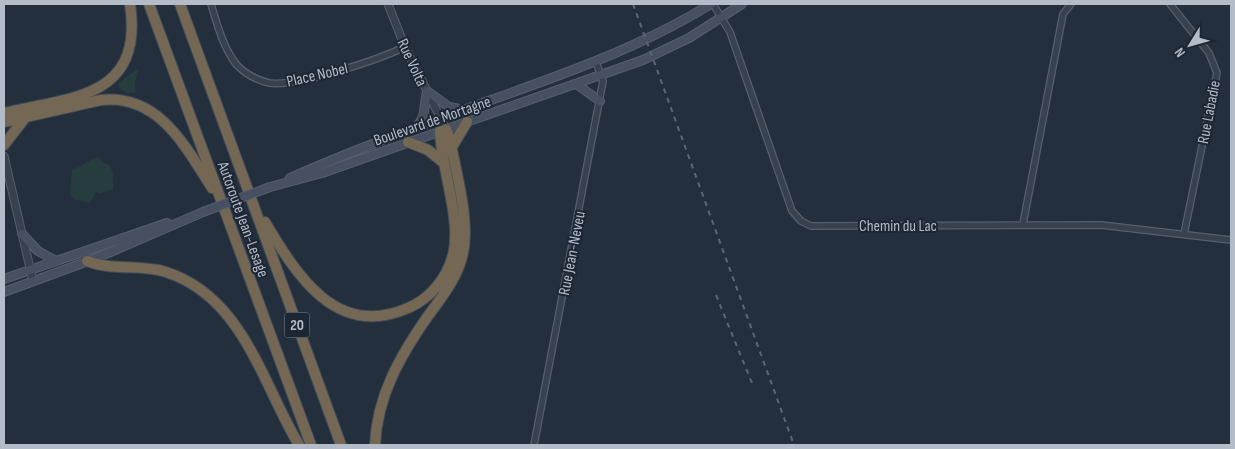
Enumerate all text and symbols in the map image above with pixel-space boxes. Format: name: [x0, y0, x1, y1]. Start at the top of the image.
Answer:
north arrow: [1165, 20, 1215, 70]
street label: Rue Volta: [392, 36, 431, 89]
text: N: [1171, 44, 1189, 61]
street label: Place Nobel: [285, 59, 350, 92]
street label: Rue Labadie: [1194, 79, 1225, 146]
street label: Boulevard de Mortagne: [371, 92, 494, 150]
street label: Autoroute Jean-Lesage: [213, 158, 272, 280]
street label: Rue Jean-Neveu: [555, 210, 590, 297]
street label: Chemin du Lac: [859, 217, 937, 236]
road number: 20: [284, 312, 310, 338]

